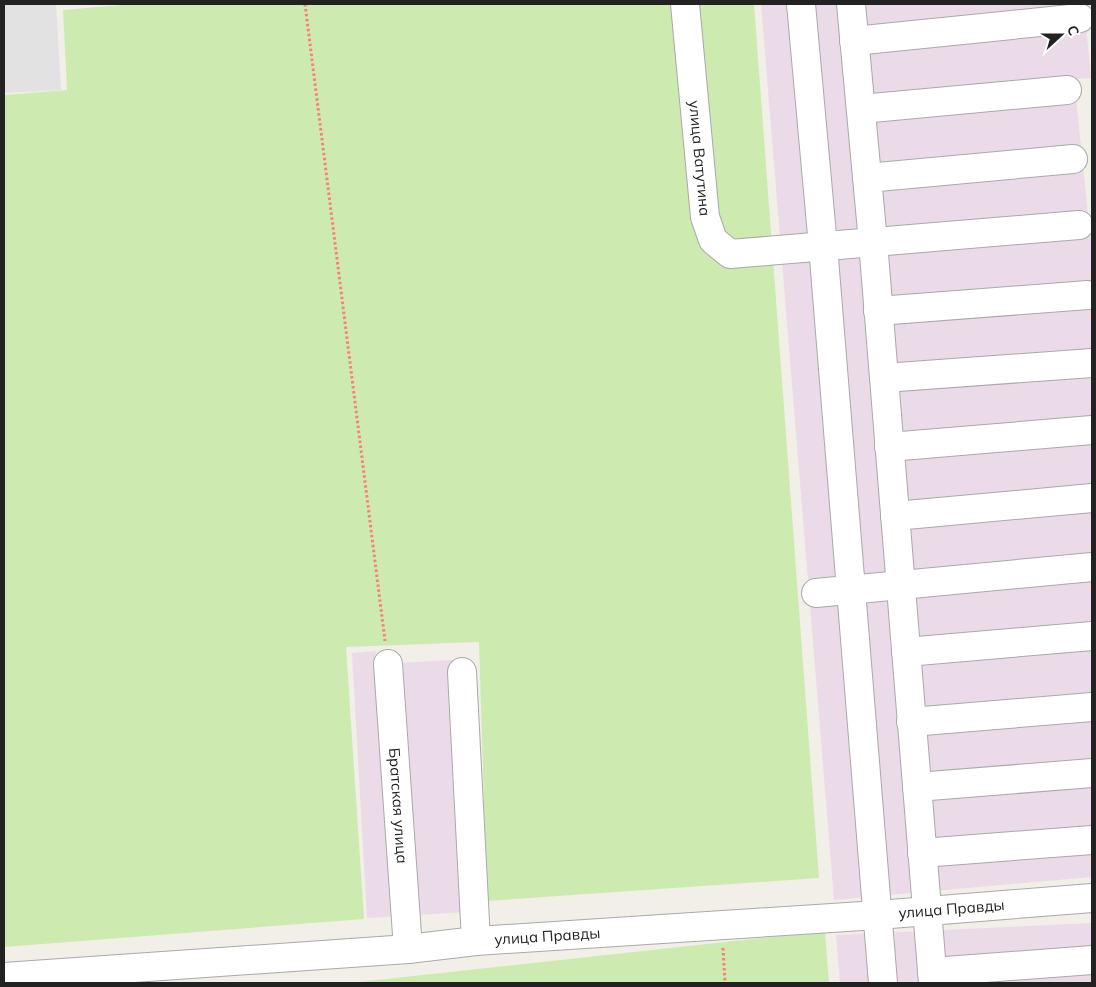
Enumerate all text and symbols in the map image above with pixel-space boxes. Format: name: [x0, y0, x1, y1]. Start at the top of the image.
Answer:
north arrow: [1036, 10, 1086, 60]
text: С: [1063, 23, 1083, 38]
street label: улица Ватутина: [685, 100, 715, 217]
street label: Братская улица: [385, 747, 412, 864]
street label: улица Правды: [898, 895, 1005, 922]
street label: улица Правды: [494, 923, 601, 949]

